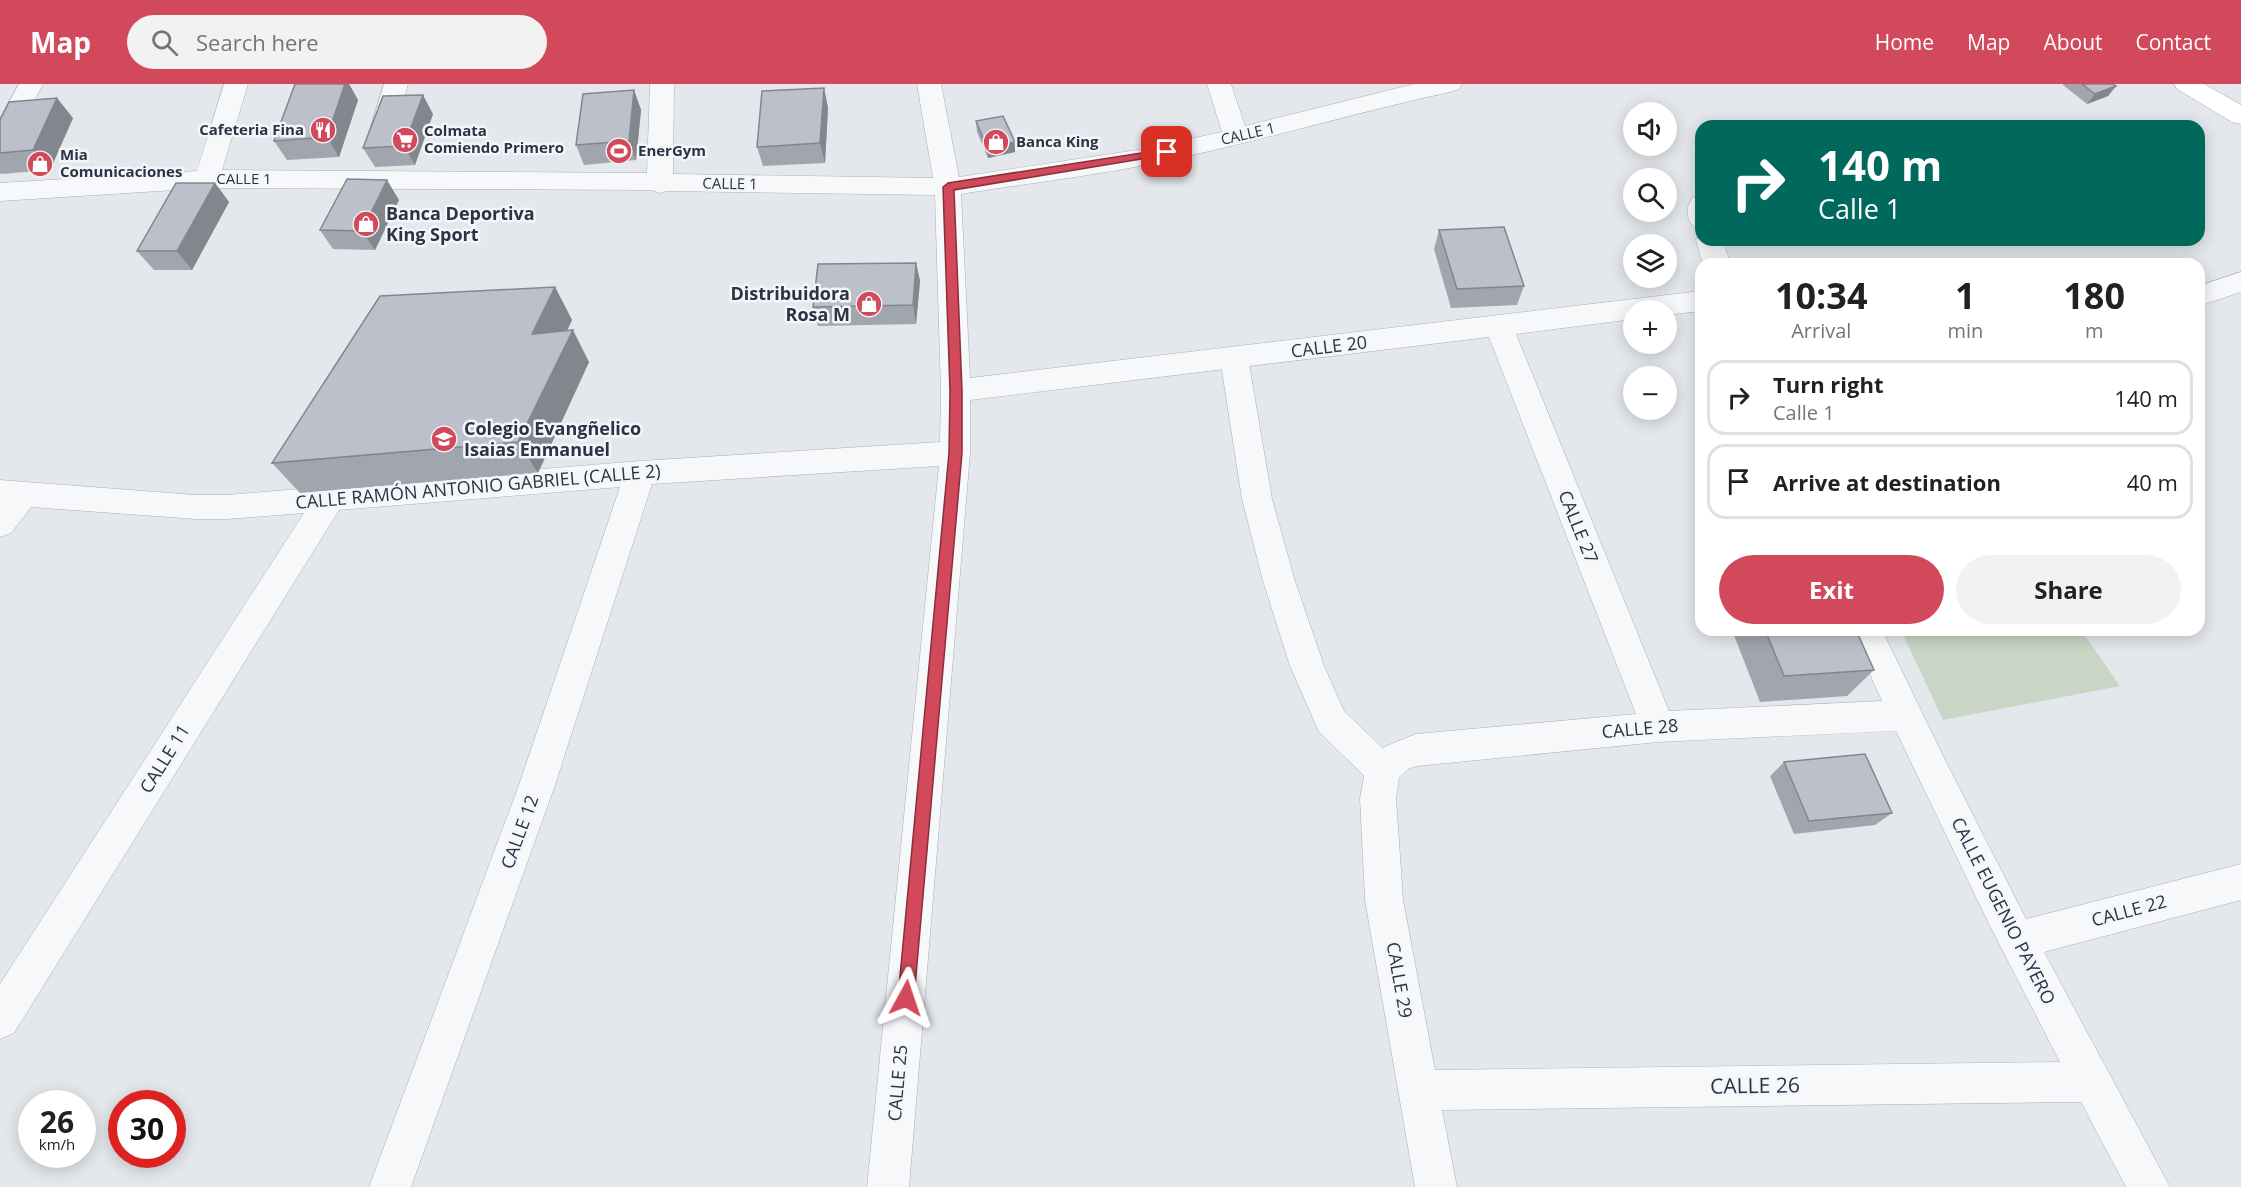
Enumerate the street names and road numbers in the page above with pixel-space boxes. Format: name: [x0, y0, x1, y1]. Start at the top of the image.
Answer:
street label: CALLE 1: [1219, 117, 1277, 149]
street label: CALLE 1: [216, 168, 272, 188]
street label: CALLE 1: [702, 173, 758, 193]
street label: CALLE 20: [1289, 329, 1368, 363]
street label: CALLE RAMÓN ANTONIO GABRIEL (CALLE 2): [294, 458, 662, 514]
street label: CALLE 27: [1553, 487, 1604, 567]
street label: CALLE 28: [1601, 713, 1679, 743]
street label: CALLE 11: [134, 720, 195, 797]
street label: CALLE 12: [495, 791, 543, 872]
street label: CALLE EUGENIO PAYERO: [1946, 813, 2062, 1008]
street label: CALLE 22: [2089, 889, 2169, 932]
street label: CALLE 29: [1382, 940, 1418, 1020]
street label: CALLE 25: [882, 1044, 912, 1122]
street label: CALLE 26: [1710, 1070, 1800, 1100]

